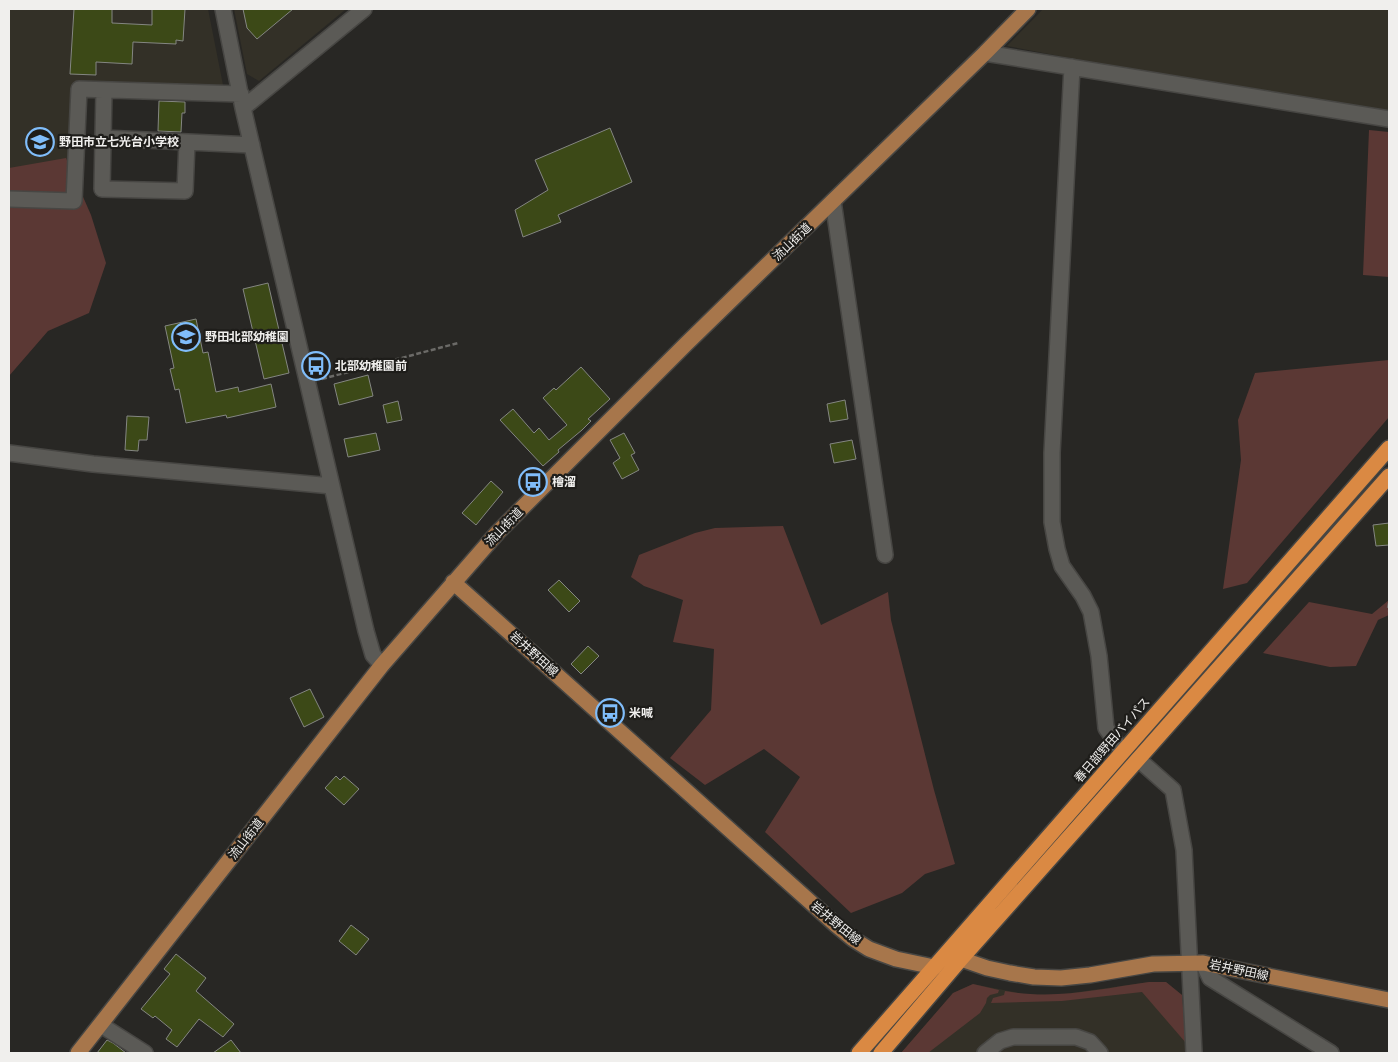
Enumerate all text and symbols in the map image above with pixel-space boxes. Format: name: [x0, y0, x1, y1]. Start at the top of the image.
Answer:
school or university icon: 野田市立七光台小学校: [25, 127, 55, 157]
place label: 野田市立七光台小学校: [59, 135, 179, 149]
street label: 流山街道: [770, 220, 814, 264]
school or university icon: 野田北部幼稚園: [171, 322, 201, 352]
place label: 野田北部幼稚園: [205, 330, 289, 344]
bus stop icon: 北部幼稚園前: [301, 351, 331, 381]
place label: 北部幼稚園前: [335, 359, 407, 373]
bus stop icon: 檜溜: [518, 467, 548, 497]
place label: 檜溜: [552, 475, 576, 489]
street label: 流山街道: [482, 505, 526, 549]
street label: 岩井野田線: [507, 629, 561, 679]
street label: 春日部野田バイパス: [1071, 695, 1153, 785]
bus stop icon: 米喊: [595, 698, 625, 728]
place label: 米喊: [629, 706, 653, 720]
street label: 流山街道: [226, 816, 266, 862]
street label: 岩井野田線: [808, 899, 864, 947]
street label: 岩井野田線: [1208, 957, 1270, 983]

